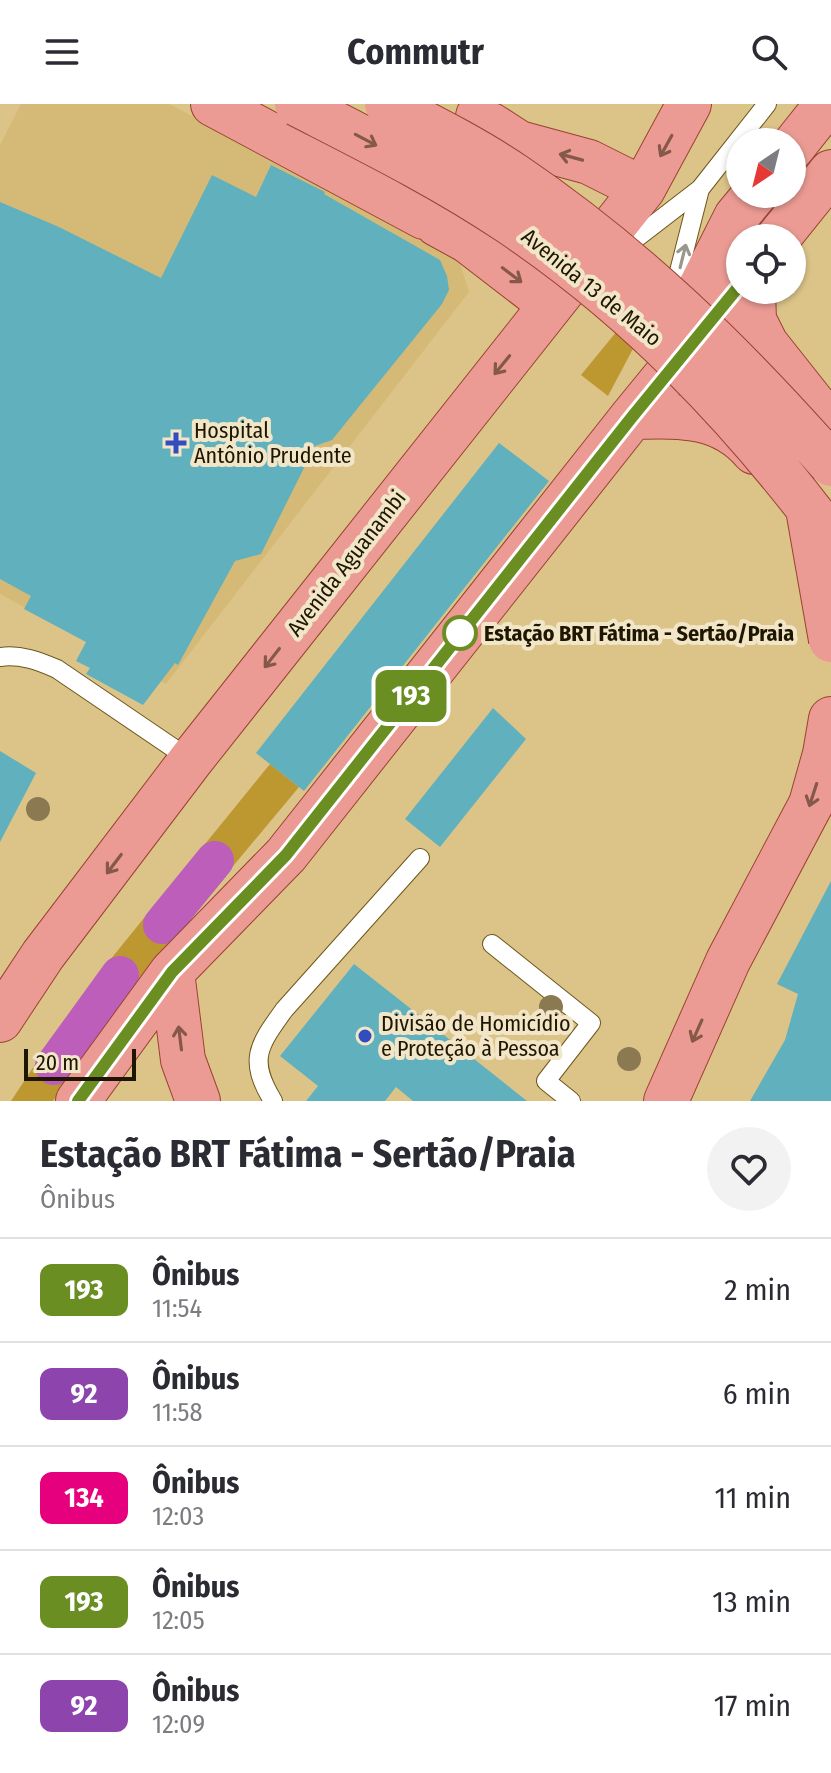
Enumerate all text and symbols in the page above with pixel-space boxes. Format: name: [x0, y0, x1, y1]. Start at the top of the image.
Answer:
icon: menu: [40, 30, 84, 74]
text: Commutr: [347, 30, 484, 74]
icon: search: [747, 30, 791, 74]
north arrow: [726, 128, 806, 208]
map controls: [726, 128, 806, 304]
one-way arrow: [354, 133, 378, 149]
one-way arrow: [657, 134, 673, 158]
one-way arrow: [559, 149, 585, 164]
street label: Avenida 13 de Maio: [516, 223, 667, 352]
button: locate: [726, 224, 806, 304]
one-way arrow: [676, 243, 691, 269]
one-way arrow: [501, 266, 522, 283]
one-way arrow: [493, 355, 511, 375]
place label: Hospital Antônio Prudente: [194, 417, 352, 469]
marker: Hospital Antônio Prudente: [165, 432, 187, 454]
street label: Avenida Aguanambi: [281, 485, 412, 642]
marker: Estação BRT Fátima - Sertão/Praia: [443, 616, 477, 650]
place label: Estação BRT Fátima - Sertão/Praia: [484, 620, 794, 647]
one-way arrow: [263, 647, 280, 668]
line badge: 193: [365, 670, 457, 722]
text: 193: [391, 679, 431, 712]
one-way arrow: [805, 782, 819, 807]
one-way arrow: [106, 853, 123, 874]
place label: Divisão de Homicídio e Proteção à Pessoa: [381, 1010, 571, 1062]
one-way arrow: [689, 1018, 704, 1043]
one-way arrow: [172, 1026, 187, 1051]
marker: Divisão de Homicídio e Proteção à Pessoa: [356, 1027, 374, 1045]
scale bar: [24, 1045, 136, 1081]
text: 20 m: [36, 1049, 79, 1076]
button: heart: [707, 1127, 791, 1211]
text: Estação BRT Fátima - Sertão/Praia: [40, 1131, 576, 1177]
text: Ônibus: [40, 1184, 115, 1215]
text: Ônibus: [152, 1257, 239, 1293]
text: 2 min: [724, 1272, 791, 1308]
text: 193: [64, 1273, 104, 1306]
text: 11:54: [152, 1293, 202, 1324]
text: Ônibus: [152, 1361, 239, 1397]
text: 6 min: [723, 1376, 791, 1412]
text: 92: [70, 1377, 98, 1410]
text: 11:58: [152, 1397, 202, 1428]
text: Ônibus: [152, 1465, 239, 1501]
text: 11 min: [715, 1480, 791, 1516]
text: 134: [64, 1481, 104, 1514]
text: 12:03: [152, 1501, 204, 1532]
text: Ônibus: [152, 1569, 239, 1605]
text: 13 min: [712, 1584, 791, 1620]
text: 193: [64, 1585, 104, 1618]
text: 12:05: [152, 1605, 205, 1636]
text: Ônibus: [152, 1673, 239, 1709]
text: 17 min: [714, 1688, 791, 1724]
text: 92: [70, 1689, 98, 1722]
text: 12:09: [152, 1709, 205, 1740]

